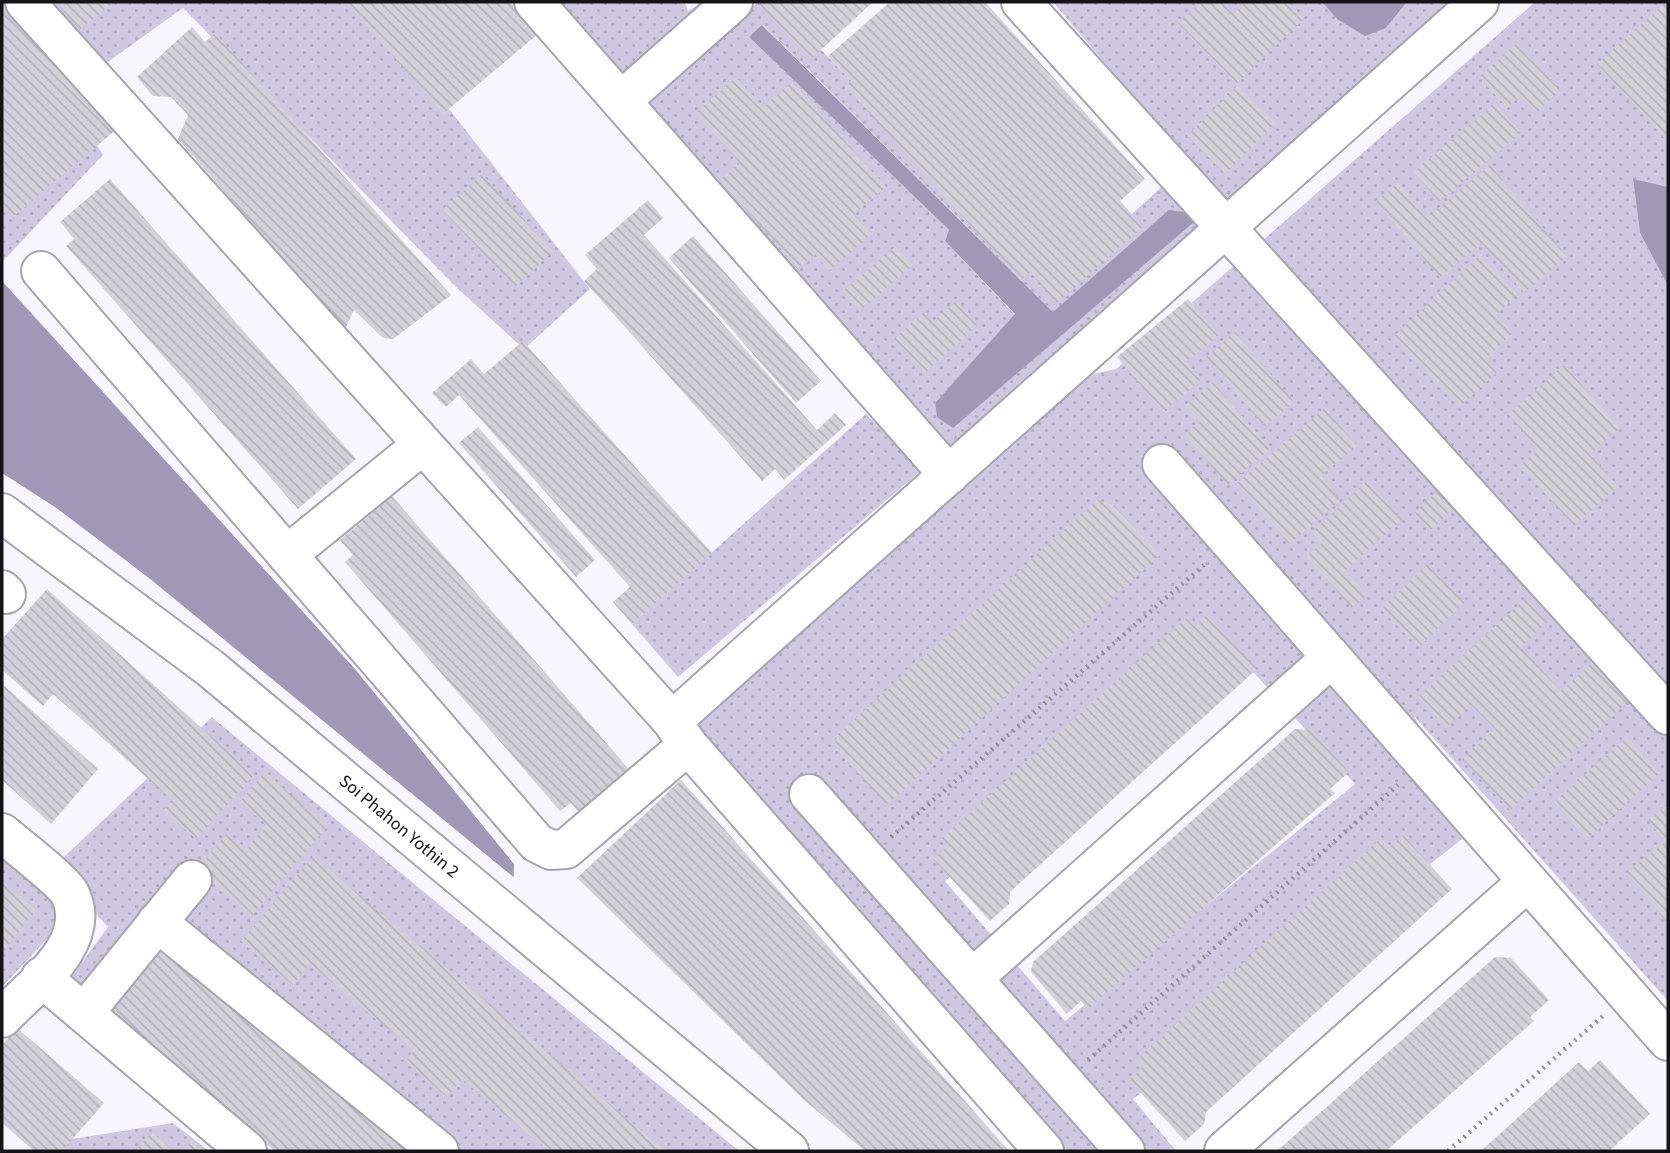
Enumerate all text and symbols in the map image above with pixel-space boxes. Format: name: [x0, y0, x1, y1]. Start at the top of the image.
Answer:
street label: Soi Phahon Yothin 2: [334, 769, 465, 884]

